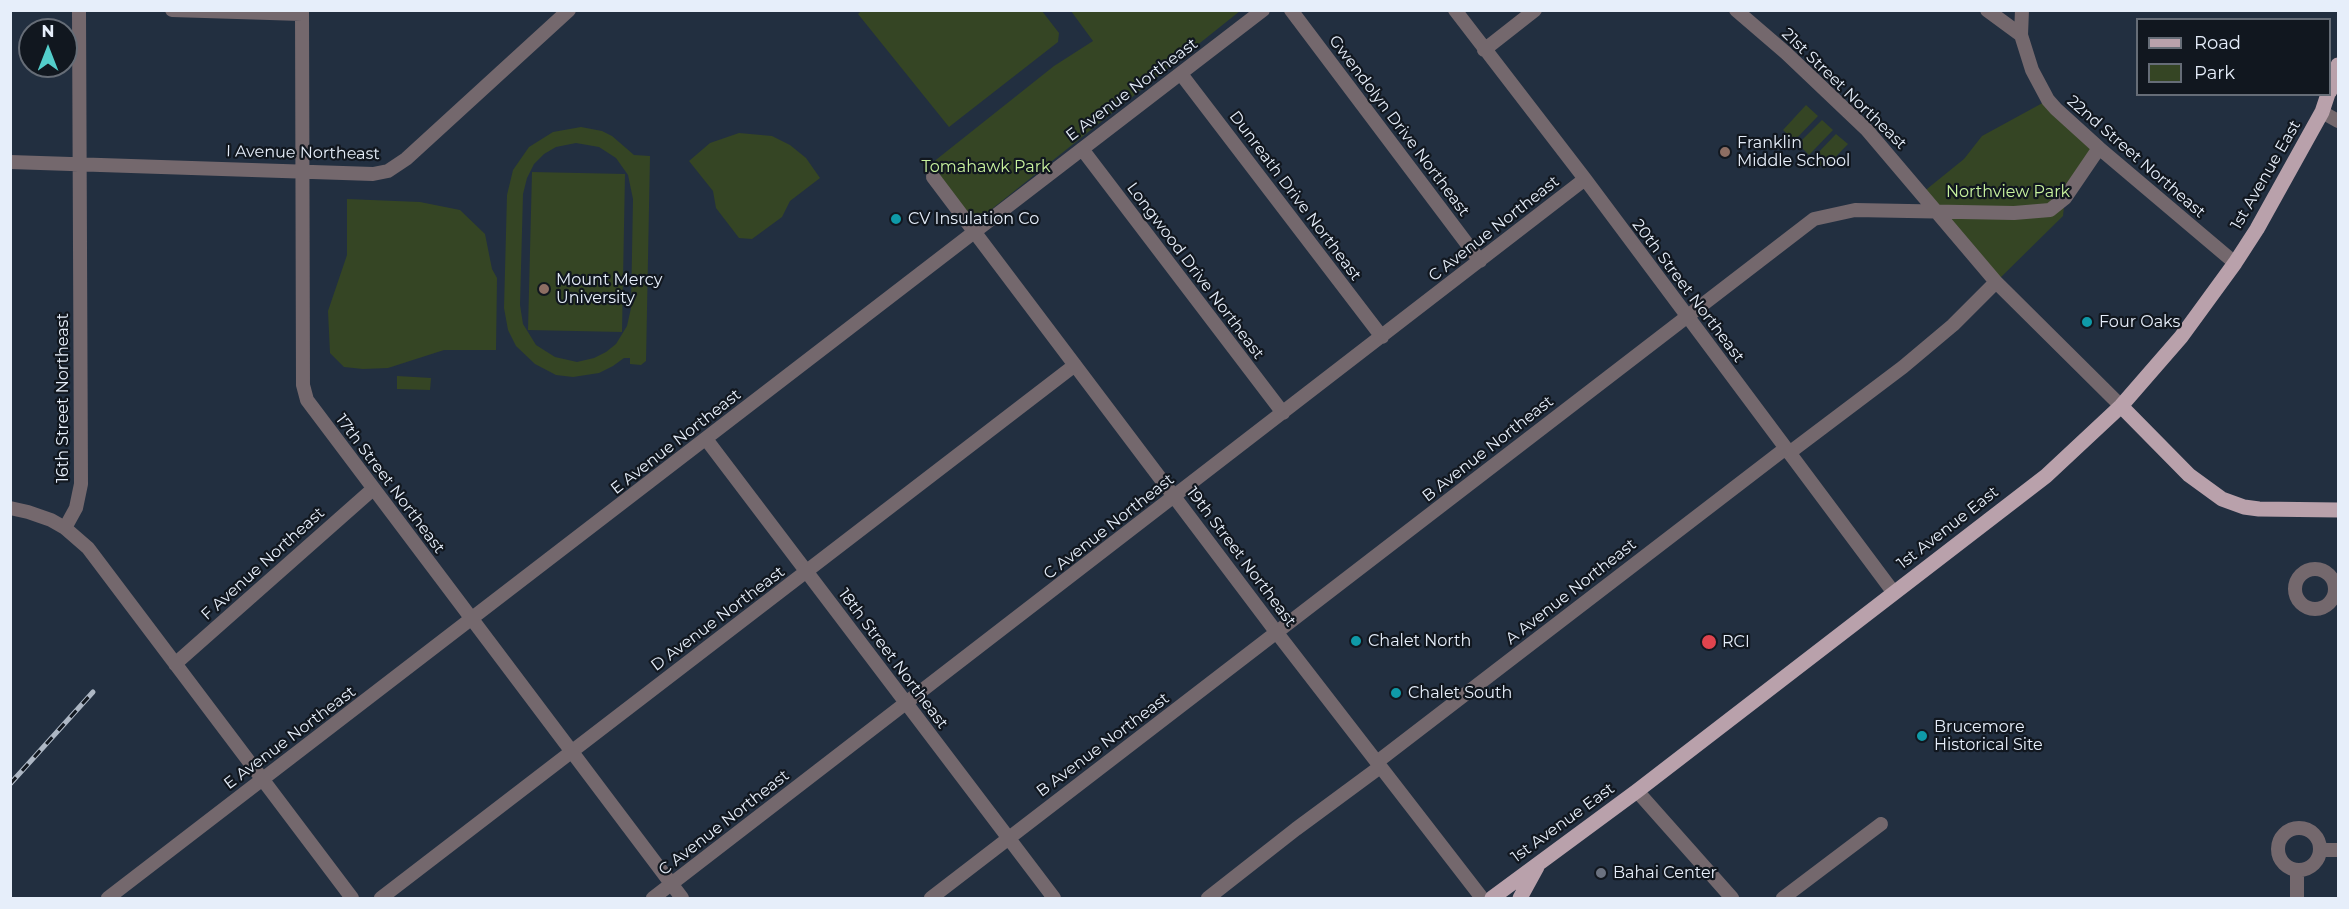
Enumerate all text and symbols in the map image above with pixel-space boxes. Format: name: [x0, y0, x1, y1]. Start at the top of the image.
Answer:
north arrow: [18, 18, 78, 78]
legend: [2136, 18, 2331, 96]
text: N: [42, 22, 54, 41]
street label: 21st Street Northeast: [1778, 24, 1910, 154]
street label: Gwendolyn Drive Northeast: [1325, 32, 1473, 220]
text: Road: [2194, 32, 2241, 54]
street label: E Avenue Northeast: [1062, 34, 1202, 146]
text: Park: [2194, 62, 2235, 84]
street label: 22nd Street Northeast: [2063, 92, 2209, 222]
street label: Dunreath Drive Northeast: [1225, 107, 1365, 285]
street label: 1st Avenue East: [2227, 117, 2305, 233]
place label: Franklin Middle School: [1737, 133, 1850, 171]
street label: I Avenue Northeast: [226, 142, 380, 164]
marker: Franklin Middle School: [1718, 145, 1732, 159]
park label: Tomahawk Park: [921, 157, 1051, 177]
street label: C Avenue Northeast: [1425, 172, 1563, 286]
street label: Longwood Drive Northeast: [1122, 179, 1268, 363]
park label: Northview Park: [1946, 182, 2070, 202]
place label: CV Insulation Co: [908, 209, 1039, 229]
marker: CV Insulation Co: [889, 212, 903, 226]
street label: 20th Street Northeast: [1628, 216, 1748, 366]
place label: Mount Mercy University: [556, 270, 662, 308]
marker: Mount Mercy University: [537, 282, 551, 296]
place label: Four Oaks: [2099, 312, 2180, 332]
street label: 16th Street Northeast: [53, 313, 73, 483]
marker: Four Oaks: [2080, 315, 2094, 329]
street label: E Avenue Northeast: [607, 385, 745, 499]
street label: B Avenue Northeast: [1419, 392, 1557, 506]
street label: 17th Street Northeast: [331, 411, 449, 557]
street label: C Avenue Northeast: [1040, 470, 1178, 584]
street label: 19th Street Northeast: [1182, 483, 1300, 631]
street label: 1st Avenue East: [1894, 483, 2002, 573]
street label: F Avenue Northeast: [197, 504, 329, 624]
street label: A Avenue Northeast: [1502, 535, 1640, 649]
street label: D Avenue Northeast: [647, 563, 789, 675]
street label: 18th Street Northeast: [834, 585, 952, 733]
place label: Chalet North: [1368, 631, 1471, 651]
place label: RCI: [1722, 632, 1750, 652]
marker: RCI: [1700, 633, 1718, 651]
marker: Chalet North: [1349, 634, 1363, 648]
street label: E Avenue Northeast: [220, 682, 360, 794]
place label: Chalet South: [1408, 683, 1512, 703]
marker: Chalet South: [1389, 686, 1403, 700]
street label: B Avenue Northeast: [1033, 689, 1173, 801]
place label: Brucemore Historical Site: [1934, 717, 2043, 755]
marker: Brucemore Historical Site: [1915, 729, 1929, 743]
street label: C Avenue Northeast: [655, 766, 793, 880]
street label: 1st Avenue East: [1508, 779, 1618, 867]
place label: Bahai Center: [1613, 863, 1717, 883]
marker: Bahai Center: [1594, 866, 1608, 880]

